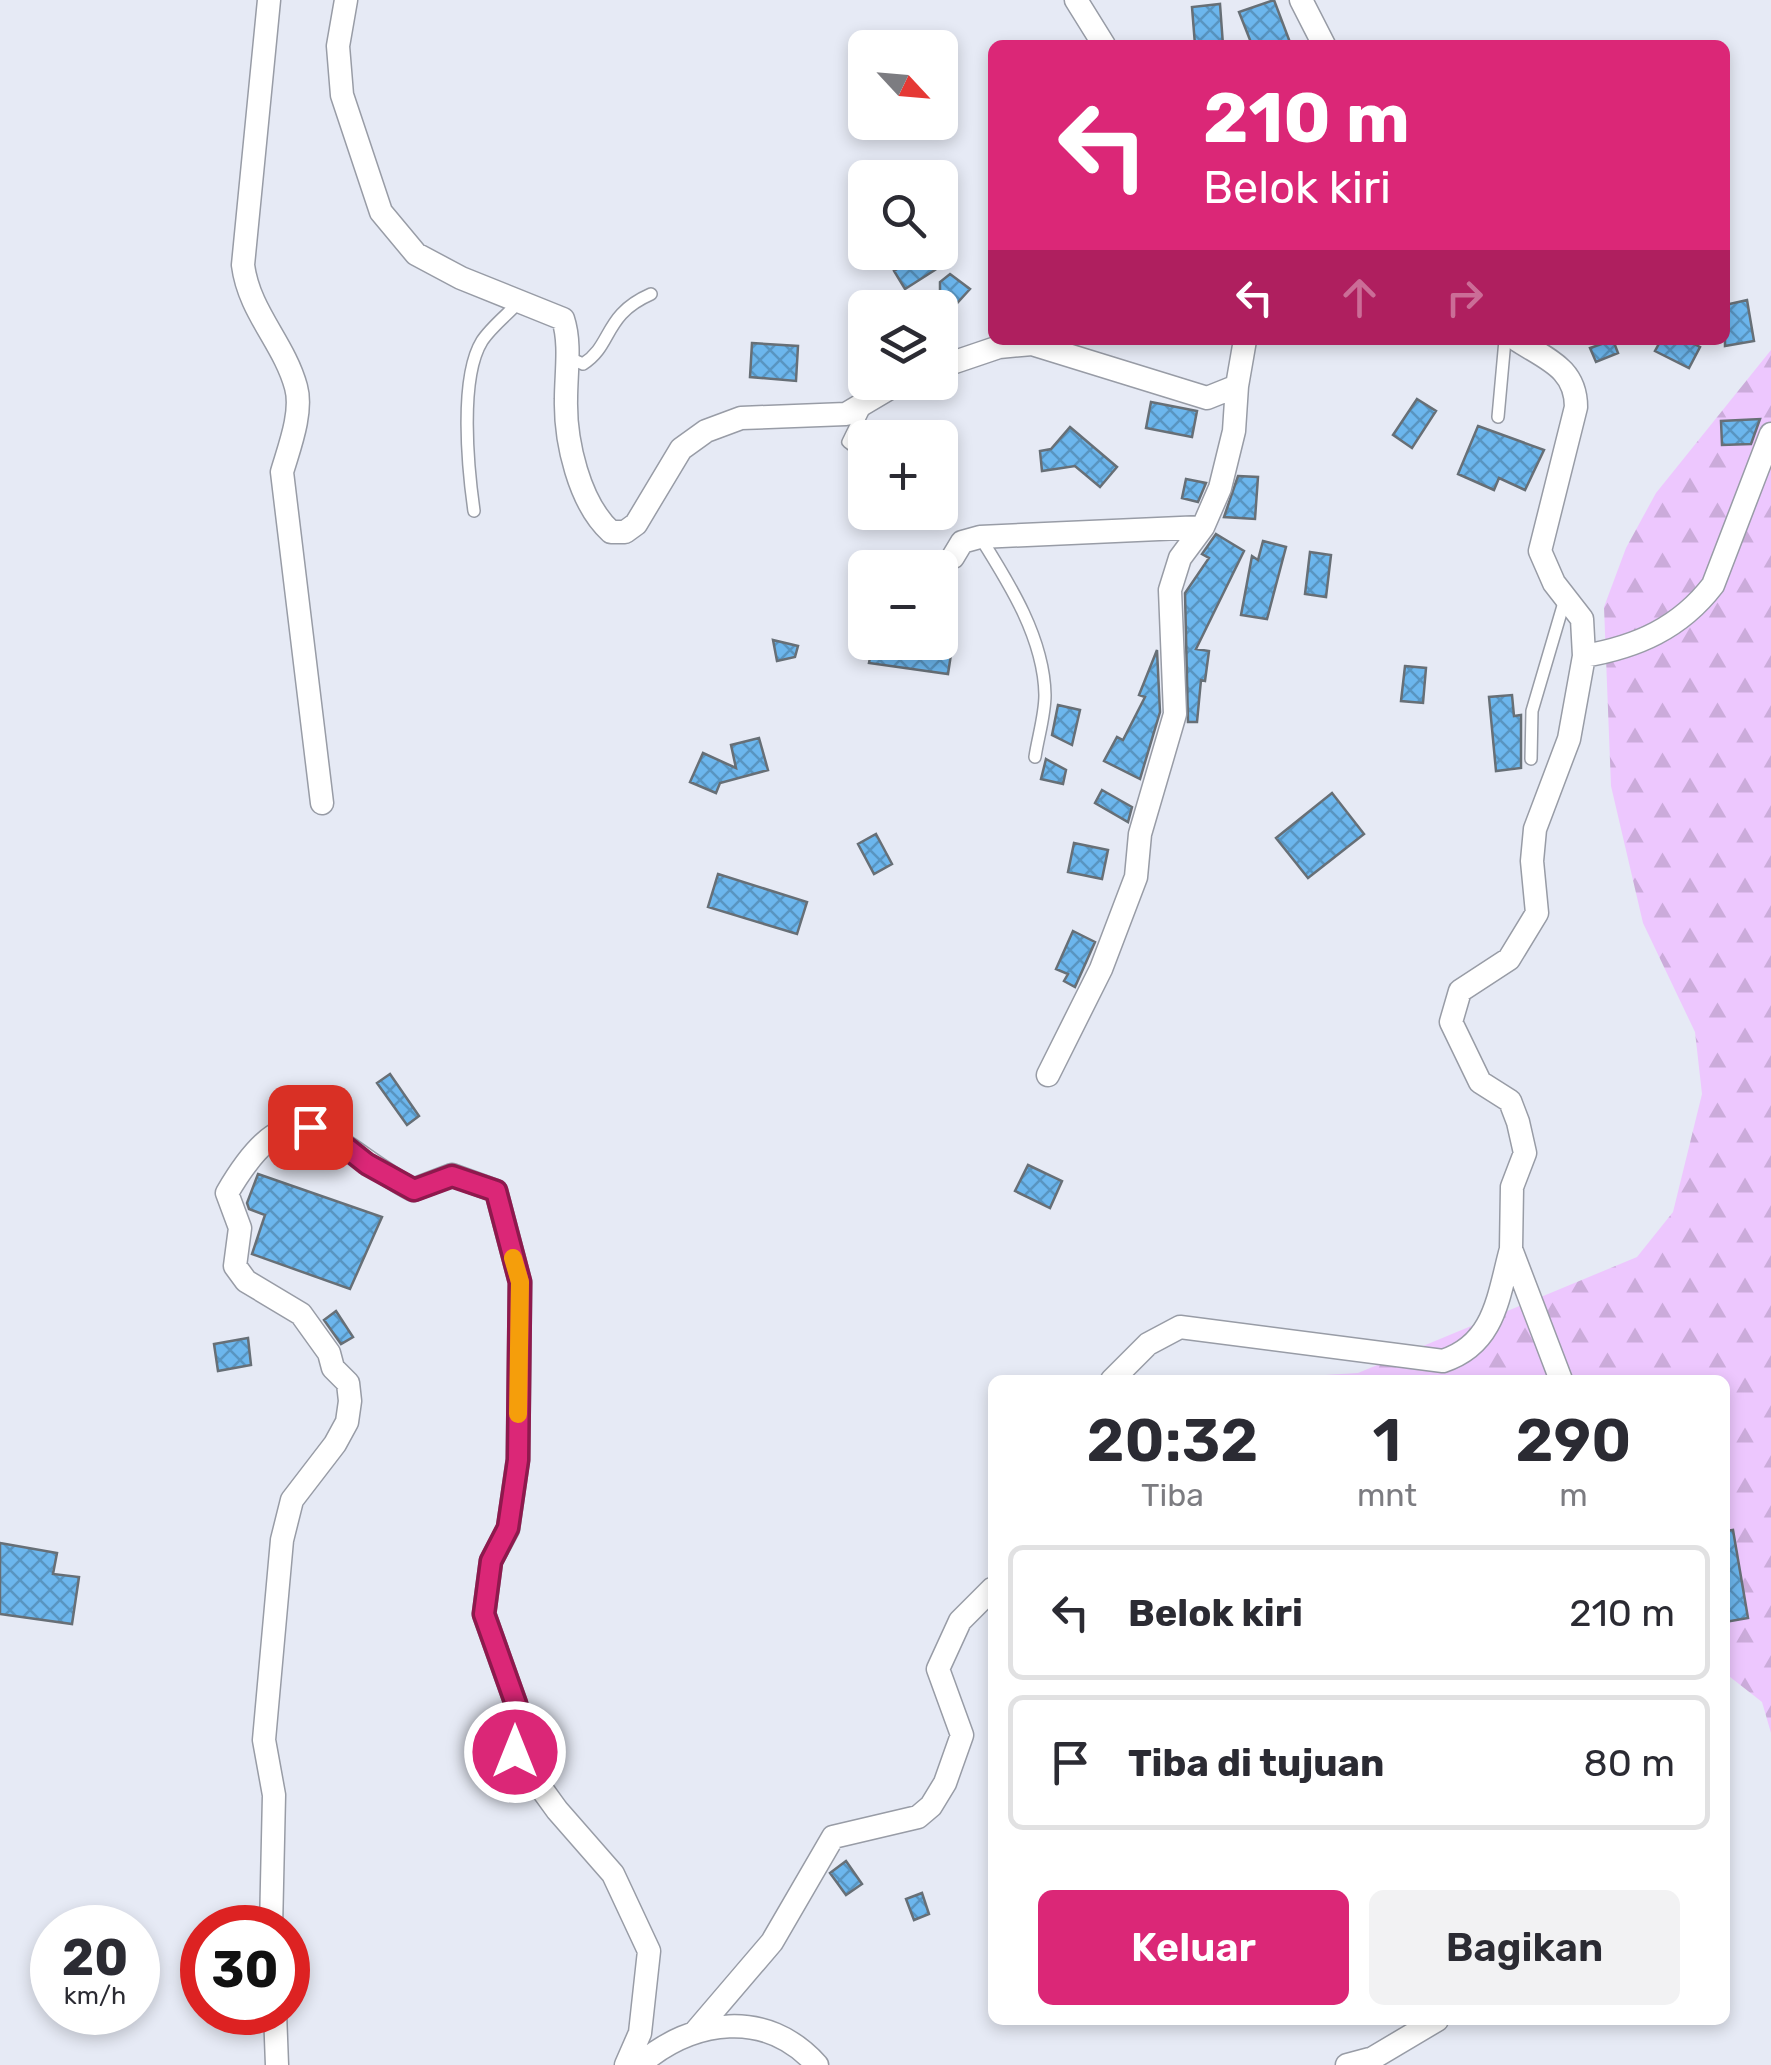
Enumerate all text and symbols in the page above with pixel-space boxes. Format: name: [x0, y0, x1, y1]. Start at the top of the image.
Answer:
north arrow: [848, 30, 958, 140]
map controls: [848, 30, 958, 660]
text: 210 m: [1203, 77, 1410, 160]
icon: left: [1038, 80, 1168, 210]
button: search: [848, 160, 958, 270]
text: Belok kiri: [1203, 161, 1391, 214]
icon: left: [1227, 270, 1282, 325]
icon: ahead: [1332, 270, 1387, 325]
icon: right: [1437, 270, 1492, 325]
button: layers: [848, 290, 958, 400]
button: +: [848, 420, 958, 530]
button: −: [848, 550, 958, 660]
pin: [268, 1085, 353, 1170]
icon: arrive: [283, 1100, 338, 1155]
text: 20:32: [1087, 1405, 1258, 1476]
text: 1: [1373, 1405, 1401, 1476]
text: 290: [1516, 1405, 1631, 1476]
text: Tiba: [1141, 1476, 1204, 1514]
text: mnt: [1357, 1476, 1417, 1514]
text: m: [1559, 1476, 1588, 1514]
icon: left: [1043, 1585, 1098, 1640]
text: Belok kiri: [1128, 1590, 1303, 1636]
text: 210 m: [1569, 1590, 1675, 1636]
position arrow: [463, 1700, 567, 1804]
icon: arrive: [1043, 1735, 1098, 1790]
text: Tiba di tujuan: [1128, 1740, 1384, 1786]
text: 80 m: [1584, 1740, 1675, 1786]
button: Keluar: [1038, 1890, 1349, 2005]
button: Bagikan: [1369, 1890, 1680, 2005]
speed limit sign: 30: [180, 1905, 310, 2035]
text: 20: [62, 1928, 128, 1988]
text: km/h: [64, 1981, 126, 2010]

